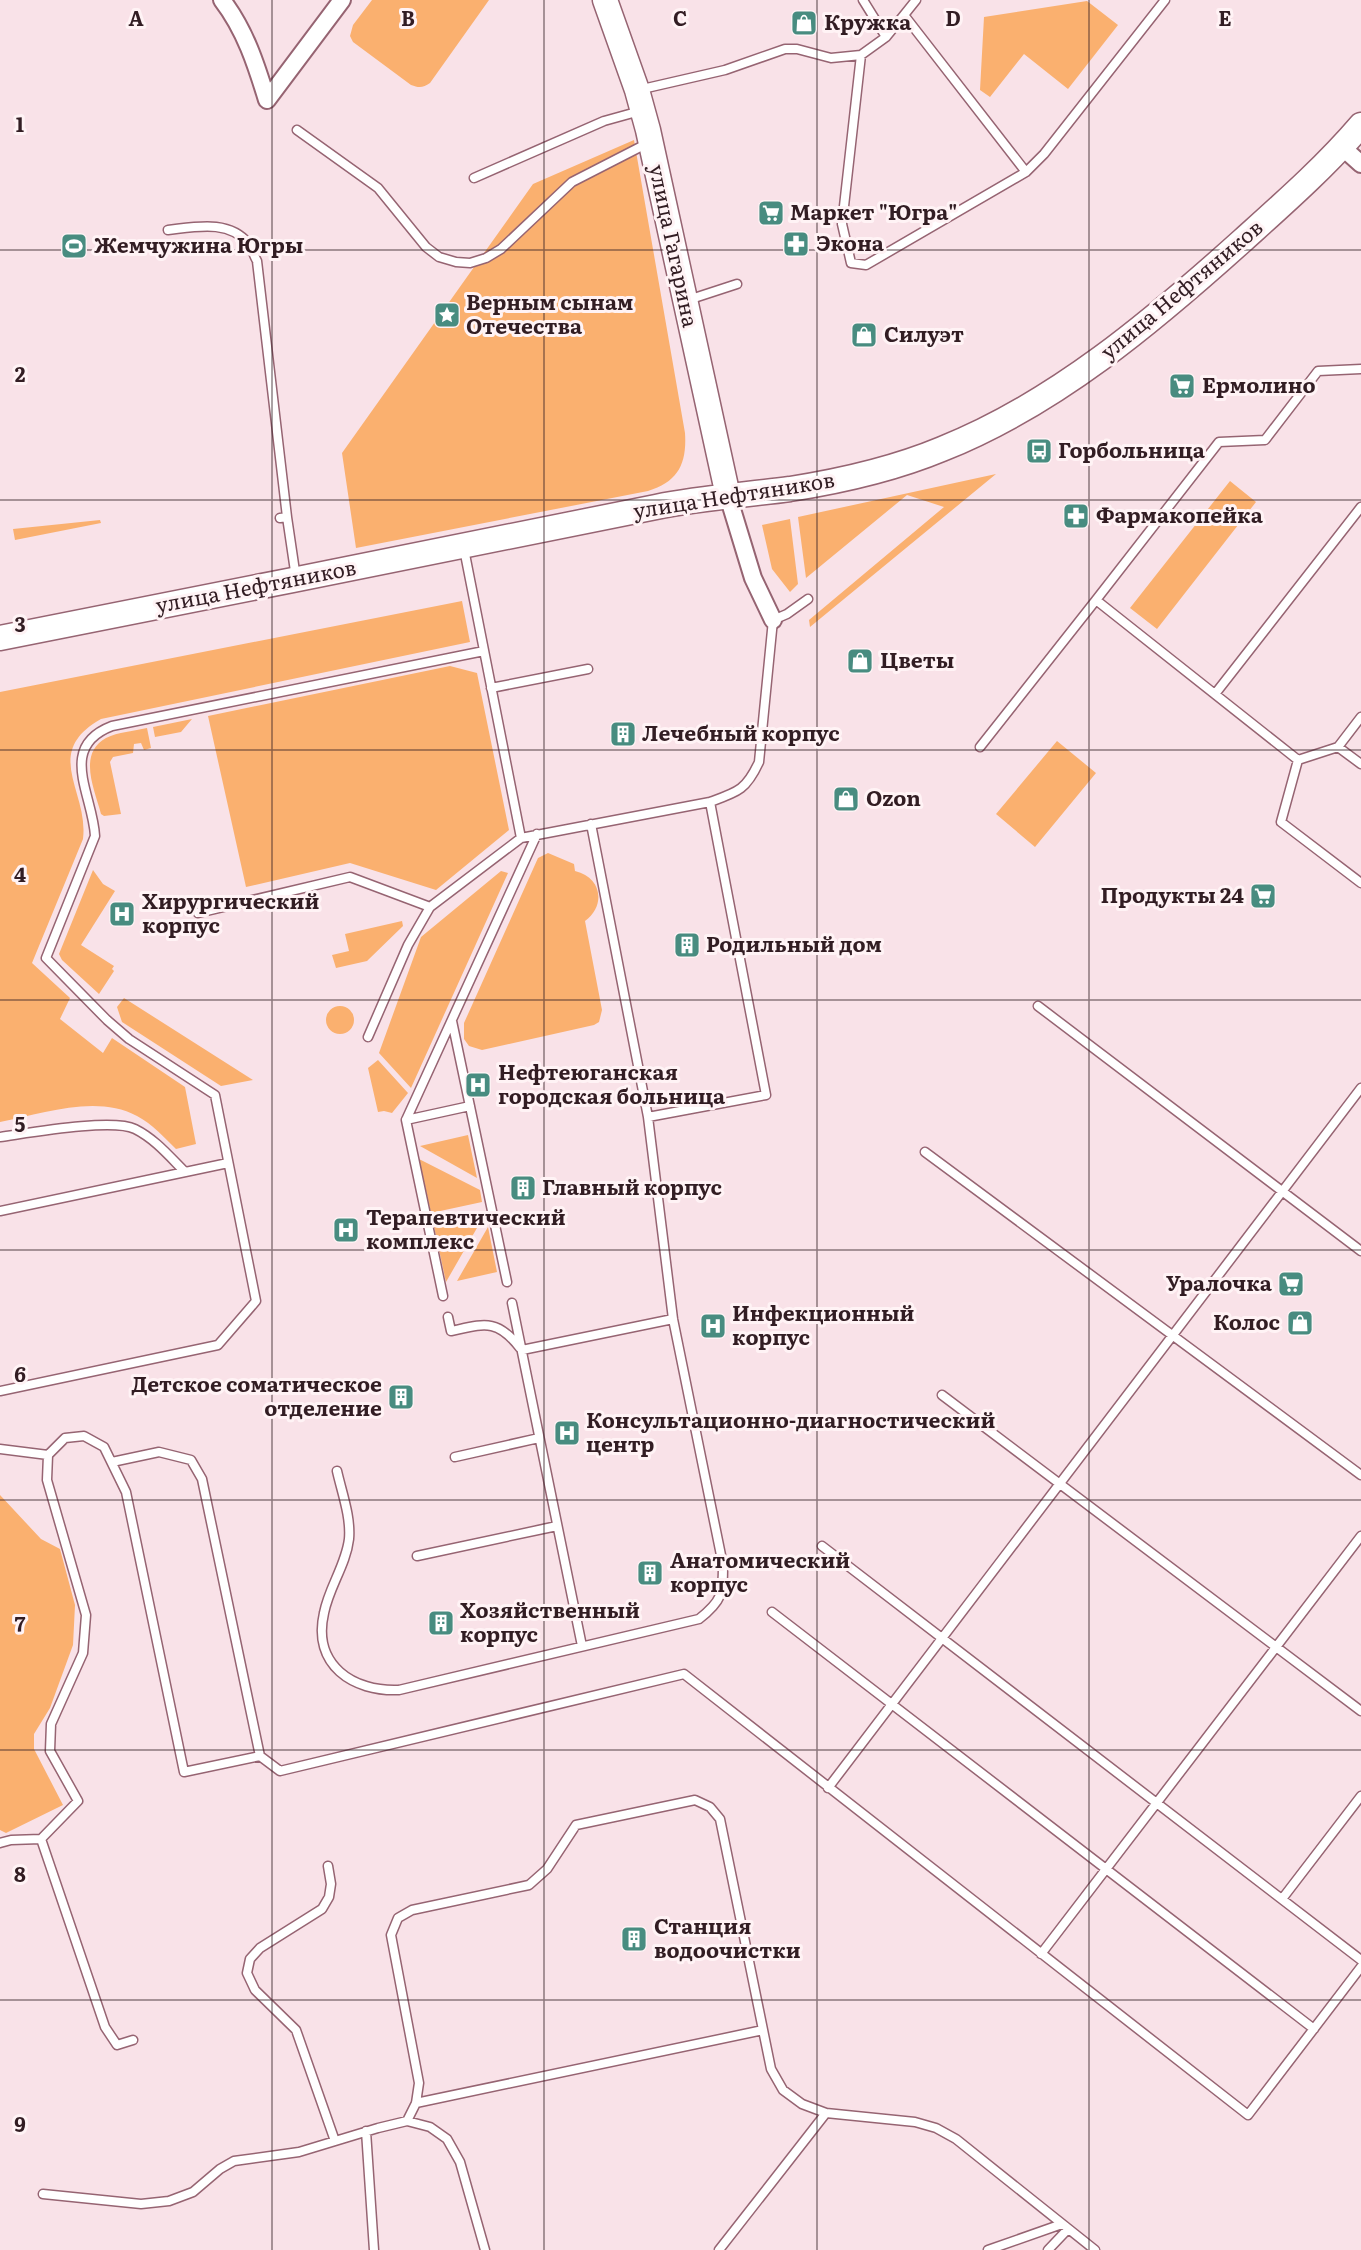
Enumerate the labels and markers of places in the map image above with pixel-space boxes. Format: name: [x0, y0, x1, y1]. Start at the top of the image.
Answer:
place label: Кружка: [824, 5, 912, 36]
shop icon: Кружка: [789, 8, 819, 38]
place label: Маркет "Югра": [790, 195, 958, 226]
supermarket icon: Маркет "Югра": [756, 198, 786, 228]
place label: Экона: [816, 226, 885, 257]
place label: Жемчужина Югры: [94, 228, 303, 259]
pharmacy icon: Экона: [781, 229, 811, 259]
sports icon: Жемчужина Югры: [59, 231, 89, 261]
place label: Верным сынам Отечества: [466, 285, 633, 340]
place icon: Верным сынам Отечества: [432, 300, 462, 330]
place label: Силуэт: [884, 317, 964, 348]
shop icon: Силуэт: [849, 320, 879, 350]
place label: Ермолино: [1202, 368, 1316, 399]
supermarket icon: Ермолино: [1167, 371, 1197, 401]
place label: Горбольница: [1058, 433, 1206, 464]
bus stop icon: Горбольница: [1024, 436, 1054, 466]
place label: Фармакопейка: [1096, 498, 1264, 529]
pharmacy icon: Фармакопейка: [1061, 501, 1091, 531]
place label: Цветы: [880, 643, 954, 674]
shop icon: Цветы: [845, 646, 875, 676]
place label: Лечебный корпус: [642, 716, 840, 747]
building icon: Лечебный корпус: [608, 719, 638, 749]
place label: Ozon: [866, 781, 921, 812]
shop icon: Ozon: [831, 784, 861, 814]
place label: Продукты 24: [1100, 878, 1244, 909]
supermarket icon: Продукты 24: [1248, 881, 1278, 911]
place label: Хирургический корпус: [142, 884, 319, 939]
hospital icon: Хирургический корпус: [107, 899, 137, 929]
place label: Родильный дом: [706, 927, 882, 958]
building icon: Родильный дом: [672, 930, 702, 960]
place label: Нефтеюганская городская больница: [498, 1055, 726, 1110]
hospital icon: Нефтеюганская городская больница: [463, 1070, 493, 1100]
place label: Главный корпус: [542, 1170, 722, 1201]
building icon: Главный корпус: [508, 1173, 538, 1203]
place label: Терапевтический комплекс: [366, 1200, 566, 1255]
hospital icon: Терапевтический комплекс: [331, 1215, 361, 1245]
place label: Уралочка: [1166, 1266, 1273, 1297]
supermarket icon: Уралочка: [1276, 1269, 1306, 1299]
place label: Инфекционный корпус: [732, 1296, 914, 1351]
place label: Колос: [1213, 1305, 1280, 1336]
shop icon: Колос: [1285, 1308, 1315, 1338]
hospital icon: Инфекционный корпус: [698, 1311, 728, 1341]
place label: Детское соматическое отделение: [132, 1367, 382, 1422]
building icon: Детское соматическое отделение: [386, 1382, 416, 1412]
place label: Консультационно-диагностический центр: [586, 1403, 995, 1458]
hospital icon: Консультационно-диагностический центр: [552, 1418, 582, 1448]
place label: Анатомический корпус: [670, 1543, 850, 1598]
building icon: Анатомический корпус: [635, 1558, 665, 1588]
place label: Хозяйственный корпус: [460, 1593, 640, 1648]
building icon: Хозяйственный корпус: [426, 1608, 456, 1638]
place label: Станция водоочистки: [654, 1909, 801, 1964]
building icon: Станция водоочистки: [619, 1924, 649, 1954]

